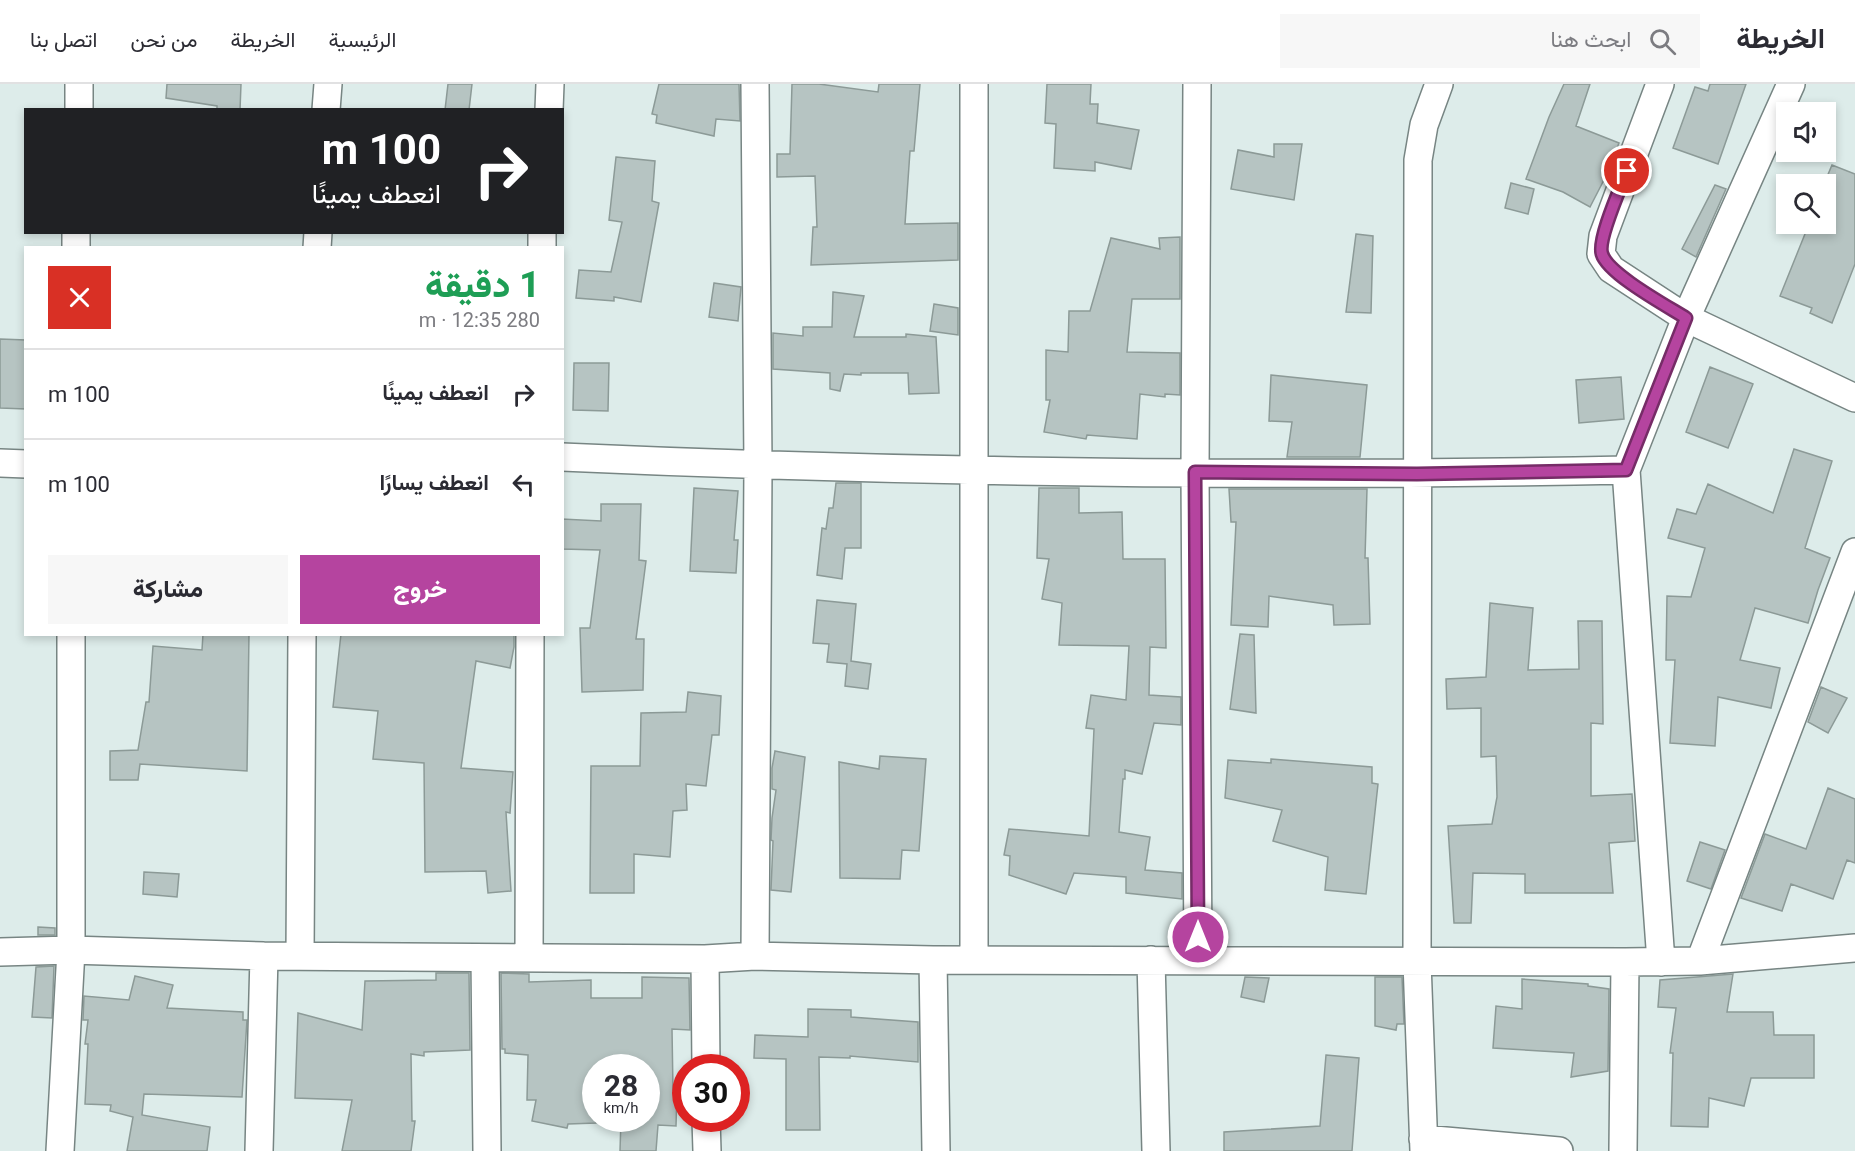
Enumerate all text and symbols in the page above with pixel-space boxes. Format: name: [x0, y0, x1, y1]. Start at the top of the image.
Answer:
search box: [1280, 14, 1700, 68]
text: الخريطة: [1736, 22, 1825, 55]
icon: search: [1646, 25, 1679, 58]
text: ابحث هنا: [1550, 27, 1631, 52]
text: اتصل بنا: [30, 28, 97, 52]
text: من نحن: [130, 28, 197, 52]
text: الخريطة: [230, 28, 295, 52]
text: الرئيسية: [328, 28, 396, 52]
map controls: [1776, 102, 1836, 234]
button: sound: [1776, 102, 1836, 162]
text: 100 m: [322, 125, 441, 174]
icon: right: [462, 132, 540, 210]
pin: [1601, 145, 1652, 196]
icon: arrive: [1610, 154, 1643, 187]
button: search: [1776, 174, 1836, 234]
text: انعطف يمينًا: [312, 178, 441, 210]
text: 1 دقيقة: [425, 264, 540, 306]
button: close: [48, 266, 111, 329]
text: 280 m · 12:35: [419, 308, 540, 332]
icon: right: [507, 378, 540, 411]
text: انعطف يمينًا: [382, 380, 489, 405]
text: 100 m: [48, 382, 110, 407]
icon: left: [507, 468, 540, 501]
text: انعطف يسارًا: [379, 470, 489, 495]
text: 100 m: [48, 472, 110, 497]
button: مشاركة: [48, 555, 288, 624]
button: خروج: [300, 555, 540, 624]
position arrow: [1166, 905, 1230, 969]
speed limit sign: 30: [672, 1054, 750, 1132]
text: 28: [604, 1068, 638, 1103]
text: km/h: [603, 1099, 639, 1117]

